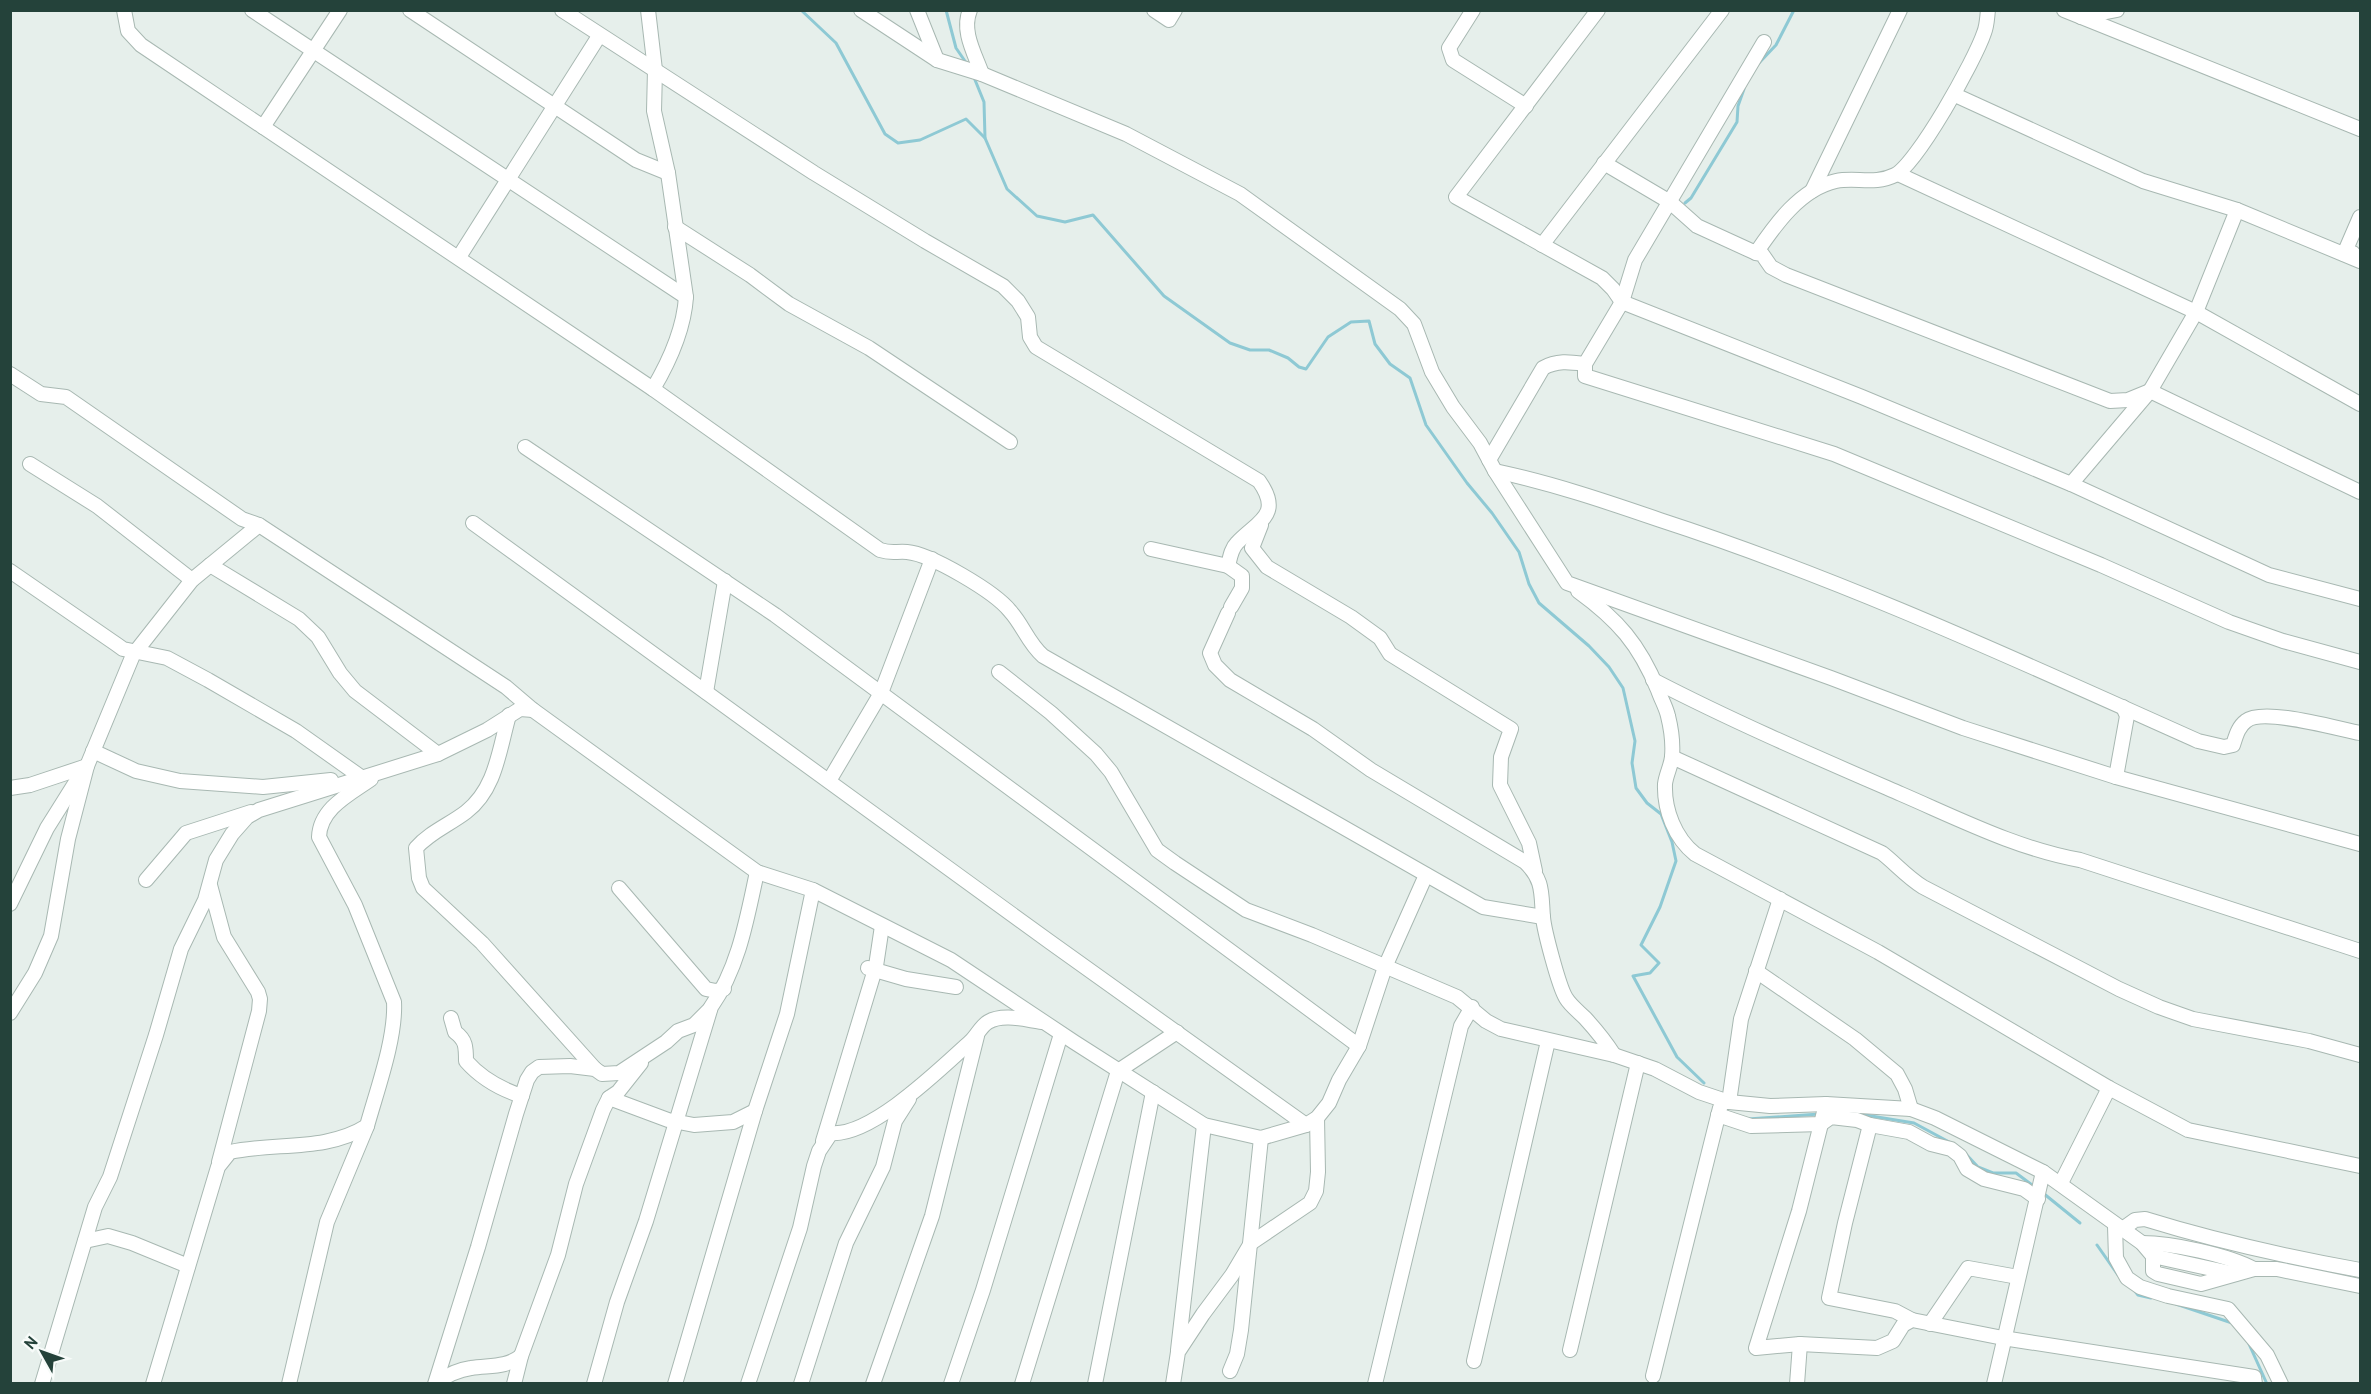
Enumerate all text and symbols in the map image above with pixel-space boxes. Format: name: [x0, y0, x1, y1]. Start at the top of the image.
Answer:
north arrow: [12, 1322, 72, 1382]
text: N: [19, 1332, 42, 1353]

